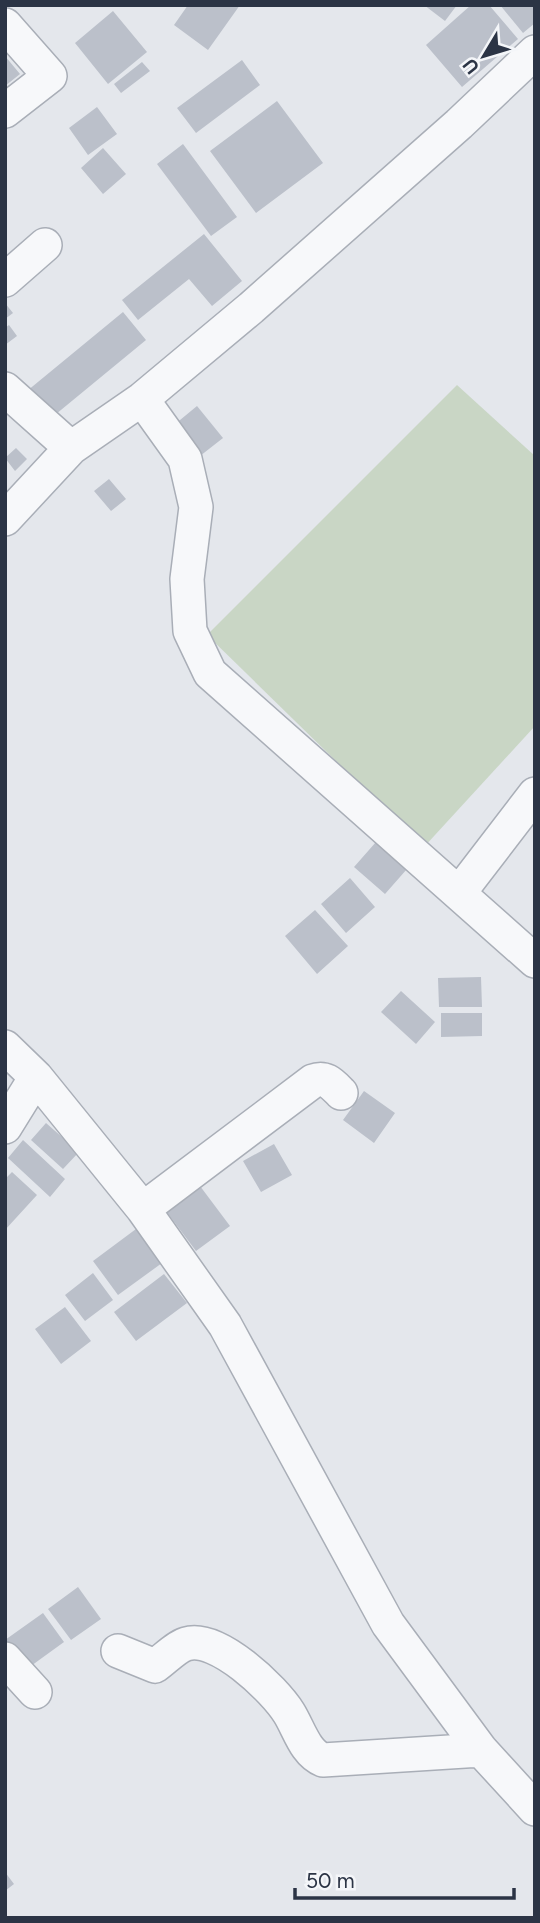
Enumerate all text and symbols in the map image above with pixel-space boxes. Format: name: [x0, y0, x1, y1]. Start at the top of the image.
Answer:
north arrow: [449, 21, 519, 91]
text: U: [458, 54, 484, 79]
scale bar: [295, 1856, 514, 1900]
text: 50 m: [306, 1868, 355, 1893]

